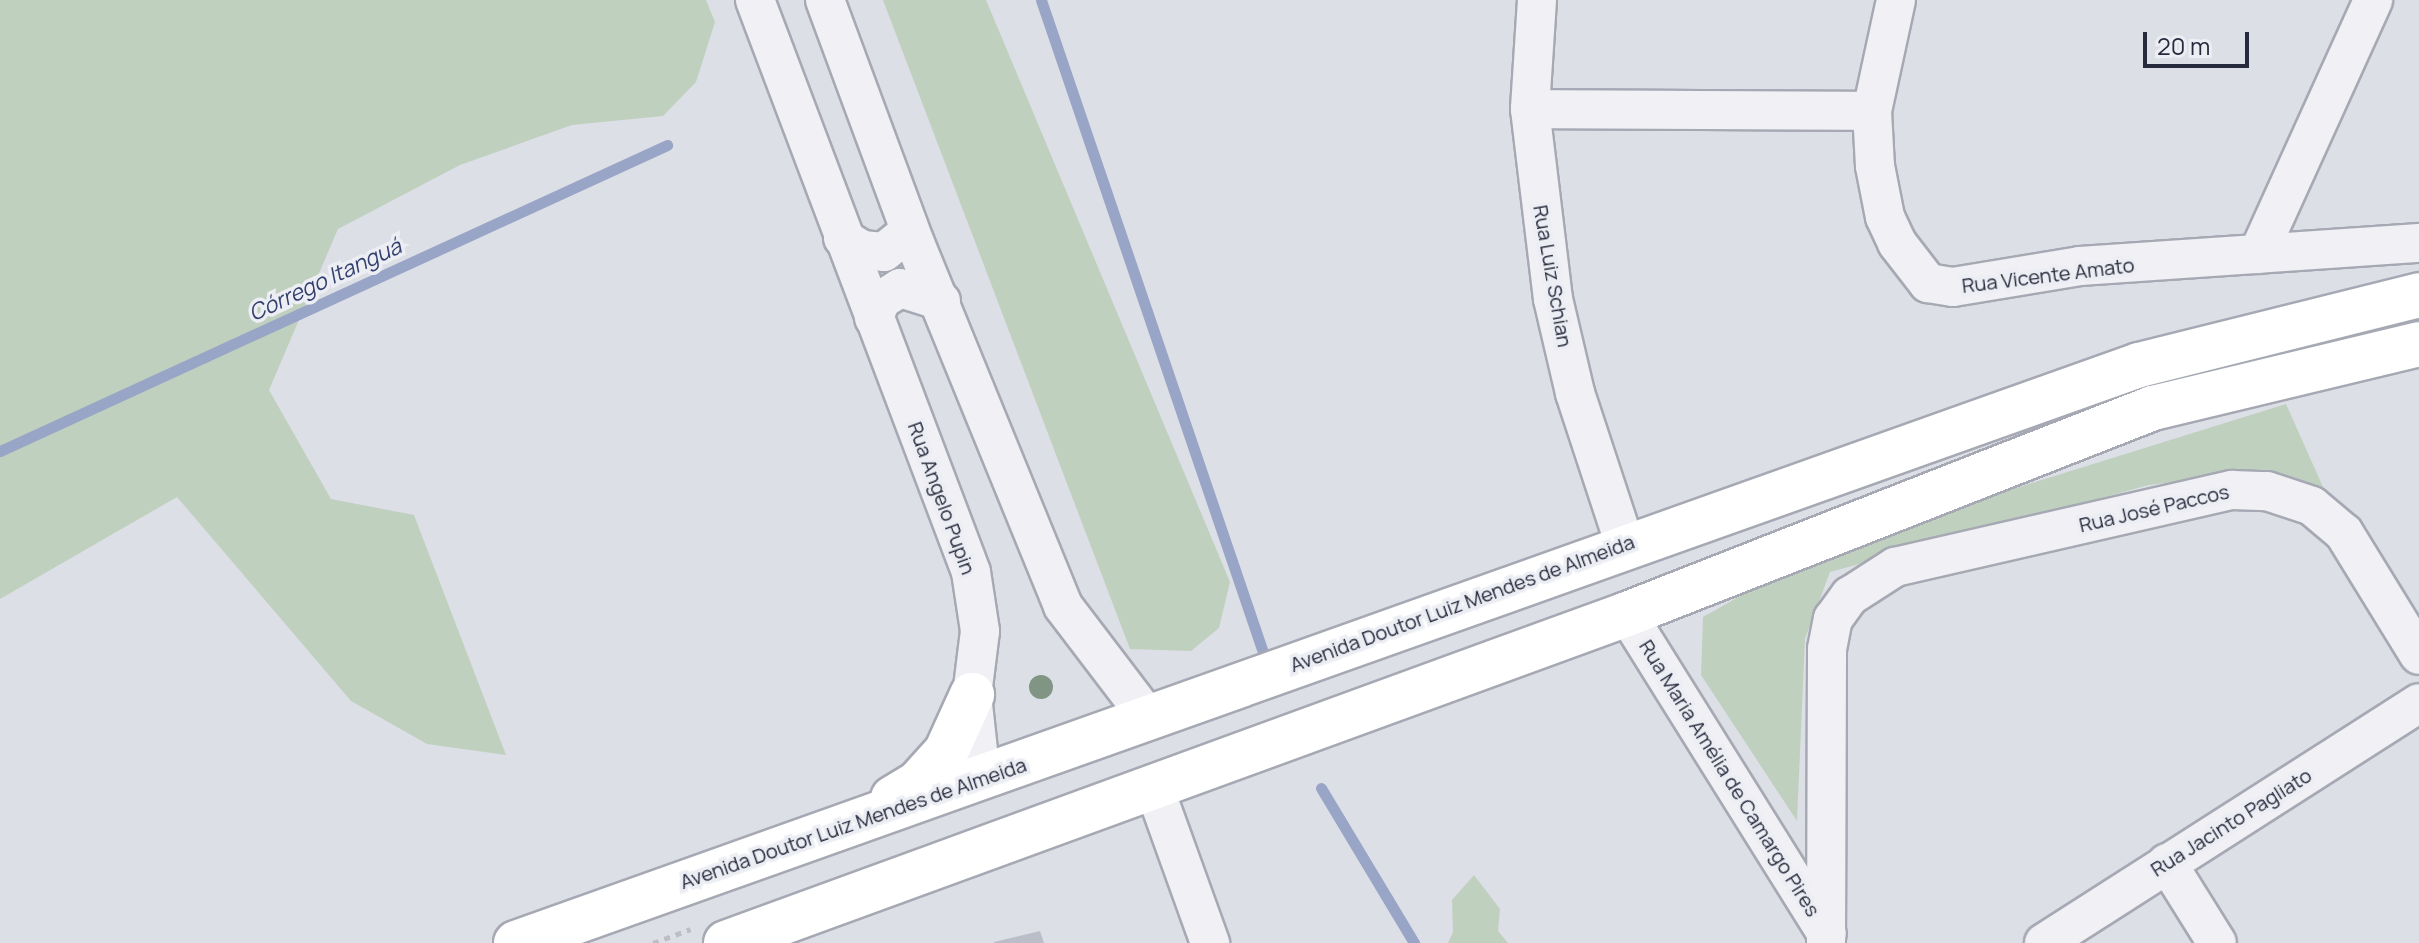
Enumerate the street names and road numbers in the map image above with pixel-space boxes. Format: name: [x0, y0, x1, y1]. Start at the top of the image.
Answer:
street label: Rua Luiz Schian: [1529, 203, 1577, 349]
street label: Rua Vicente Amato: [1960, 253, 2136, 297]
street label: Rua Angelo Pupin: [903, 418, 981, 578]
street label: Rua José Paccos: [2077, 479, 2231, 537]
street label: Avenida Doutor Luiz Mendes de Almeida: [1286, 529, 1638, 677]
street label: Rua Maria Amélia de Camargo Pires: [1635, 635, 1825, 921]
street label: Avenida Doutor Luiz Mendes de Almeida: [677, 752, 1029, 894]
street label: Rua Jacinto Pagliato: [2146, 763, 2316, 881]

